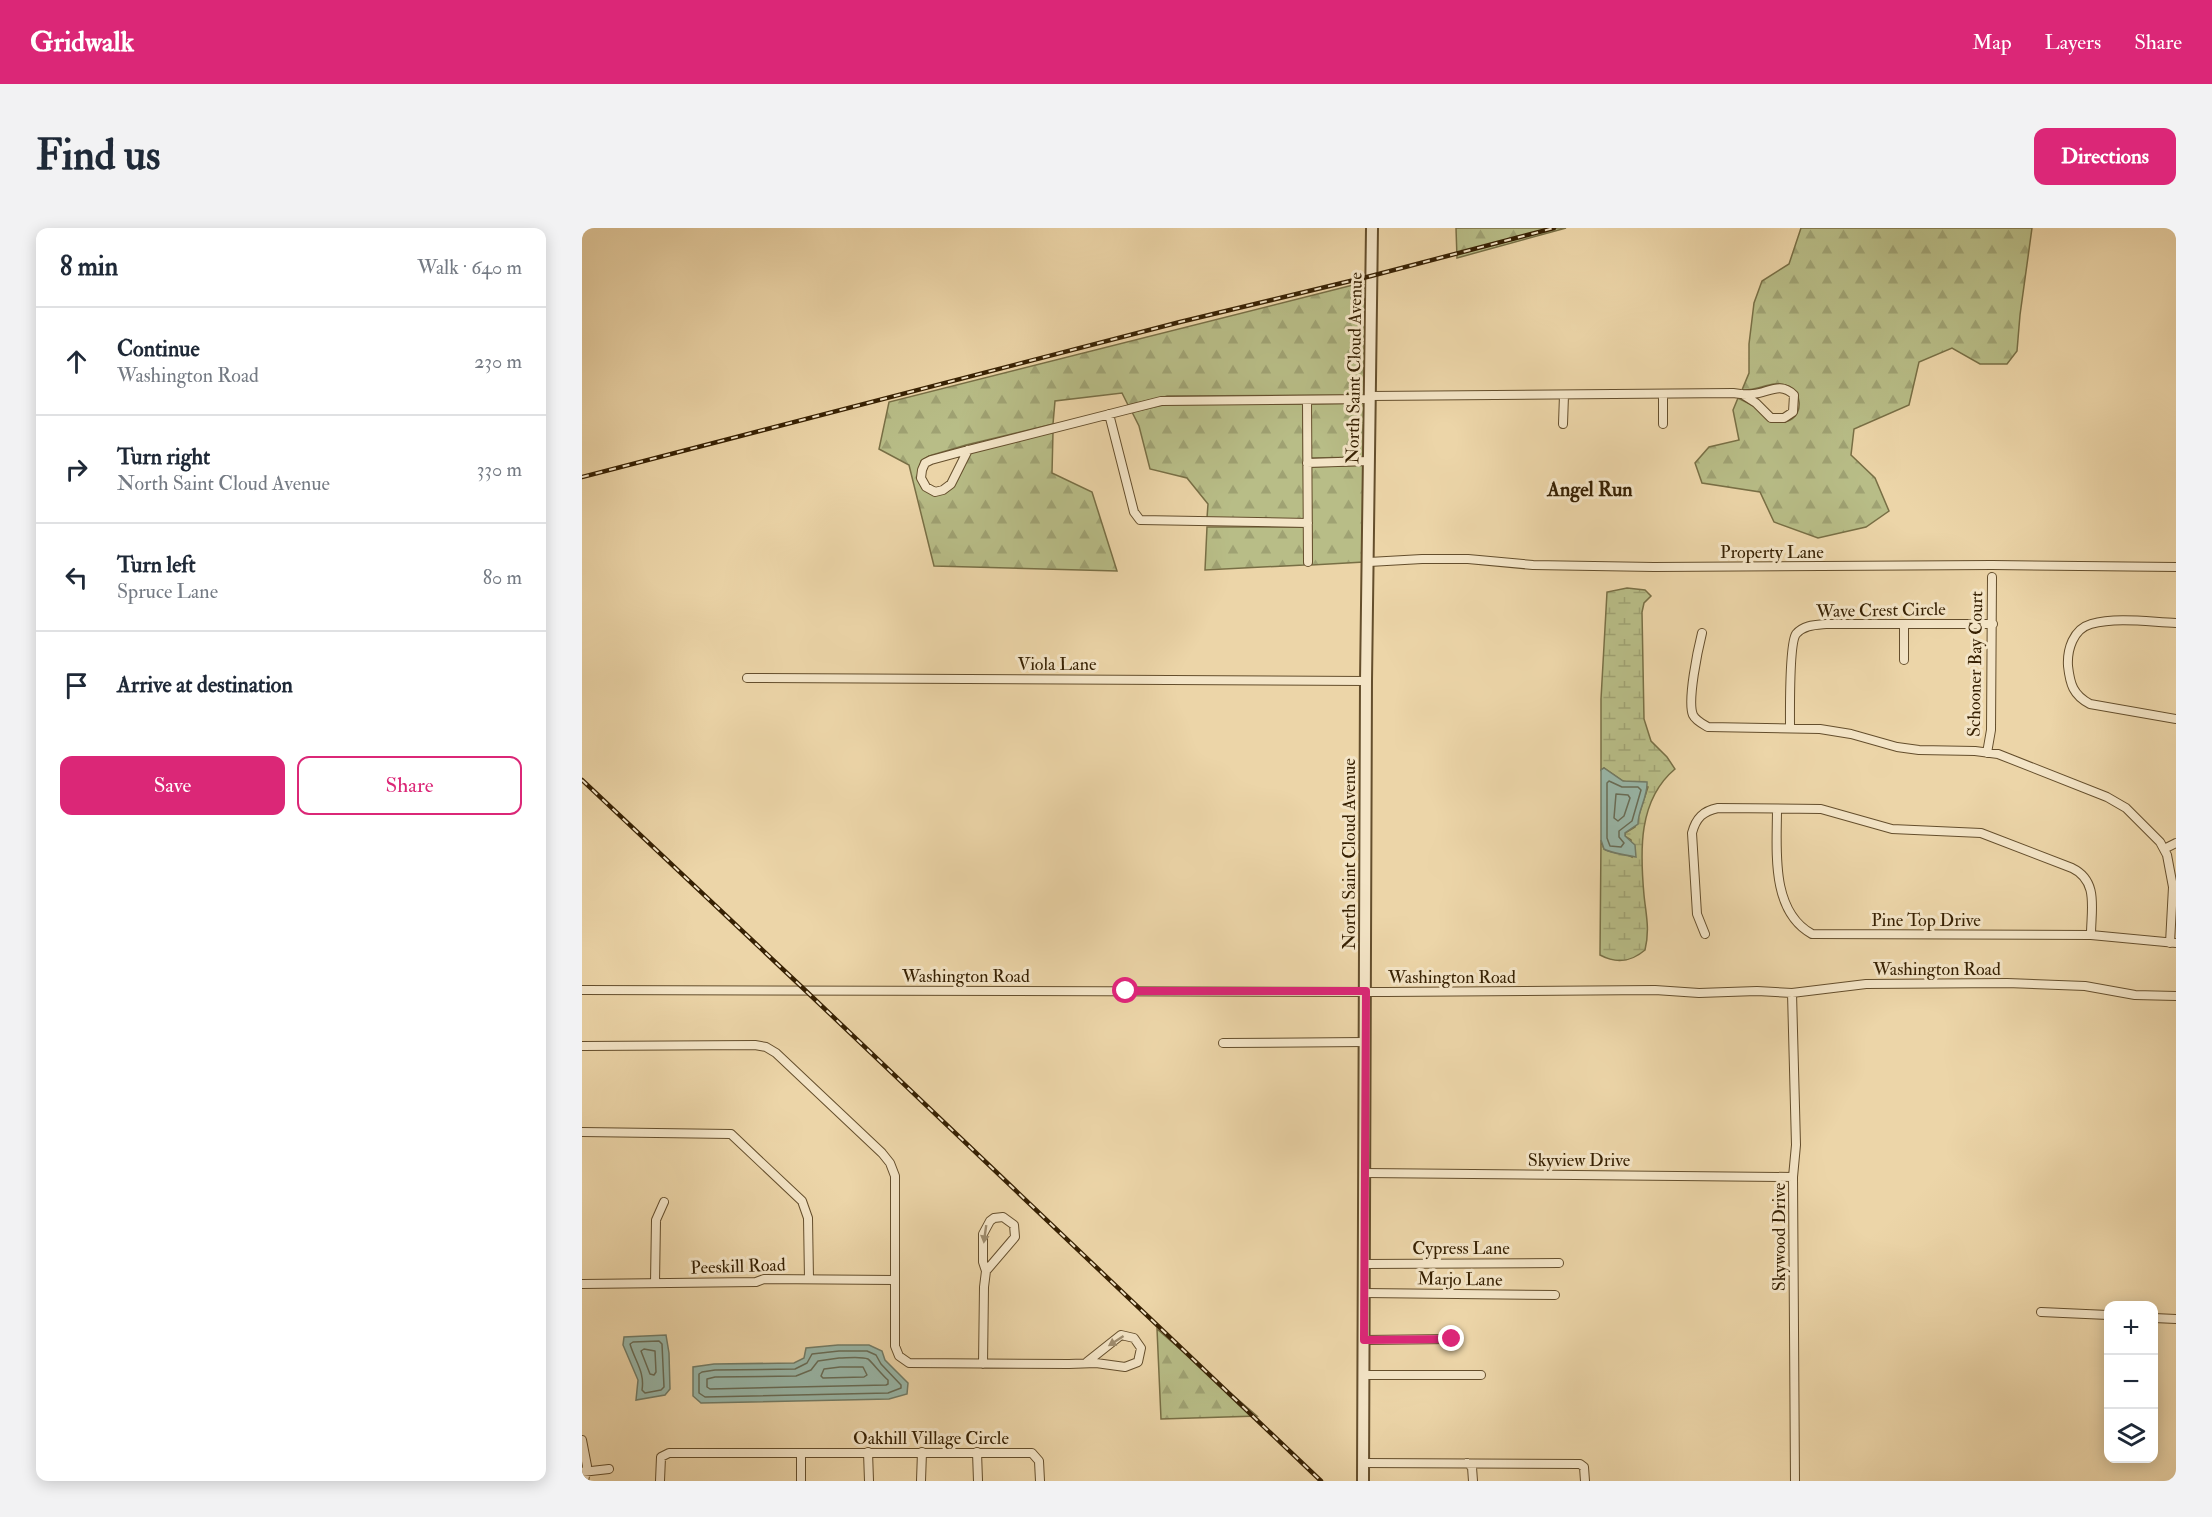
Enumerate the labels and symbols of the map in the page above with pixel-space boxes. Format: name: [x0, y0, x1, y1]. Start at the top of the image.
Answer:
street label: North Saint Cloud Avenue: [1341, 272, 1368, 464]
district label: Angel Run: [1546, 477, 1633, 503]
street label: Property Lane: [1720, 541, 1824, 564]
street label: Schooner Bay Court: [1963, 591, 1988, 737]
street label: Wave Crest Circle: [1815, 598, 1946, 623]
street label: Viola Lane: [1018, 653, 1097, 676]
street label: North Saint Cloud Avenue: [1338, 758, 1361, 950]
street label: Pine Top Drive: [1871, 909, 1981, 932]
street label: Washington Road: [1872, 958, 2001, 981]
street label: Washington Road: [901, 965, 1030, 988]
street label: Washington Road: [1387, 966, 1516, 989]
route start: [1112, 977, 1138, 1003]
street label: Skyview Drive: [1528, 1149, 1631, 1172]
street label: Skywood Drive: [1768, 1182, 1791, 1291]
one-way arrow: [980, 1225, 989, 1244]
street label: Cypress Lane: [1412, 1237, 1510, 1260]
street label: Peeskill Road: [690, 1253, 786, 1280]
street label: Marjo Lane: [1417, 1267, 1503, 1292]
route end: [1438, 1325, 1464, 1351]
one-way arrow: [1107, 1335, 1124, 1346]
street label: Oakhill Village Circle: [853, 1427, 1009, 1450]

